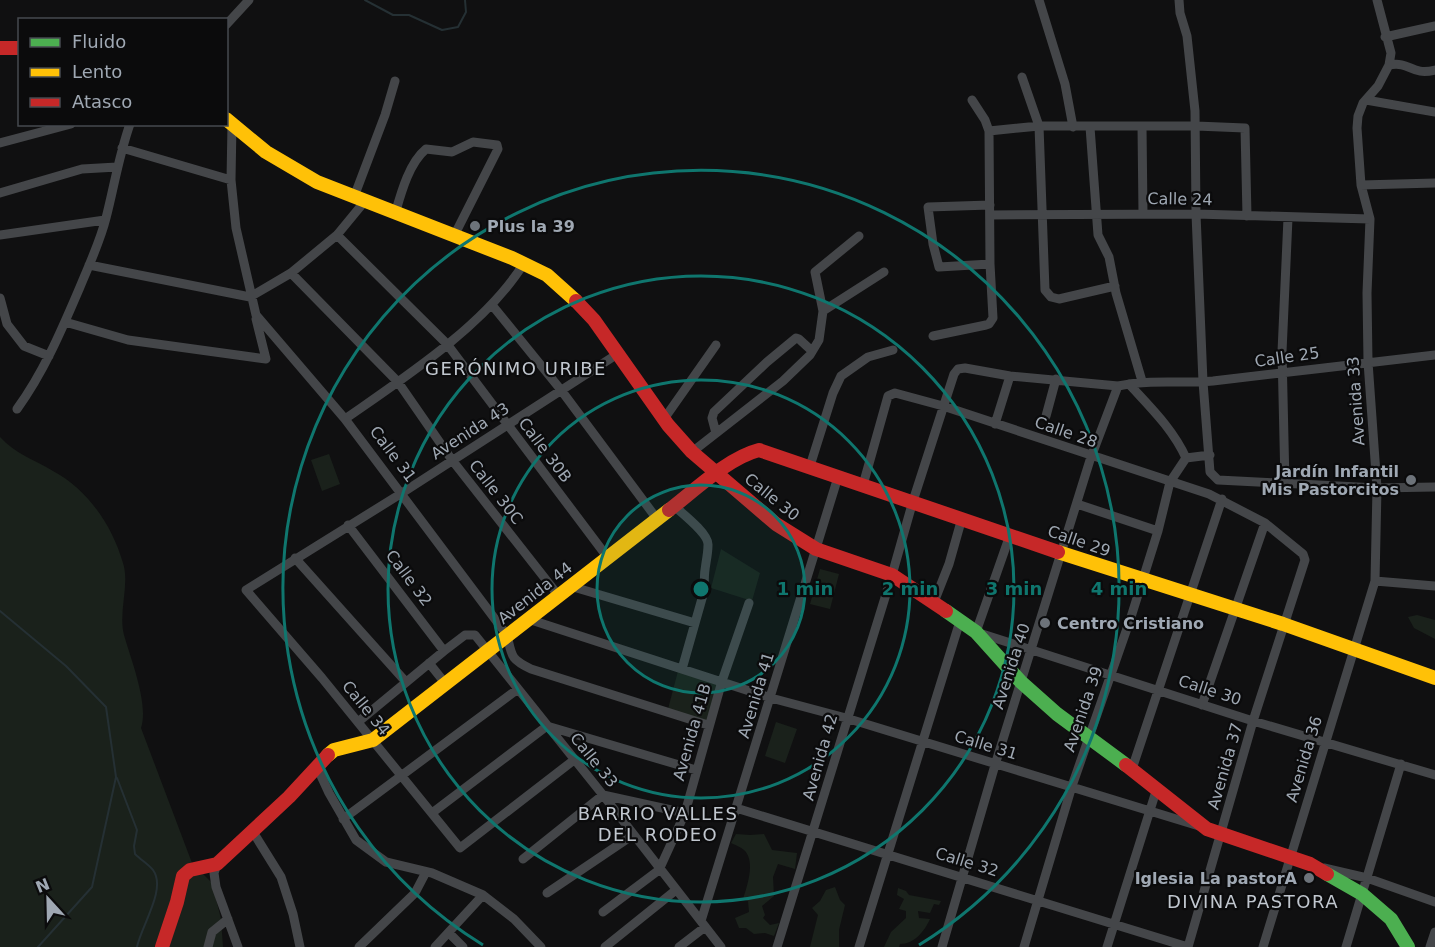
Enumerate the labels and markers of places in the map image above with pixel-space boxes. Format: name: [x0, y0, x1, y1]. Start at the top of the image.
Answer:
place label: Plus la 39: [487, 217, 575, 236]
marker: Plus la 39: [468, 219, 482, 233]
place label: Jardín Infantil Mis Pastorcitos: [1261, 462, 1399, 499]
marker: Jardín Infantil Mis Pastorcitos: [1404, 473, 1418, 487]
centre of rings: [691, 579, 711, 599]
place label: Centro Cristiano: [1057, 614, 1204, 633]
marker: Centro Cristiano: [1038, 616, 1052, 630]
place label: Iglesia La pastorA: [1135, 869, 1298, 888]
marker: Iglesia La pastorA: [1302, 871, 1316, 885]

